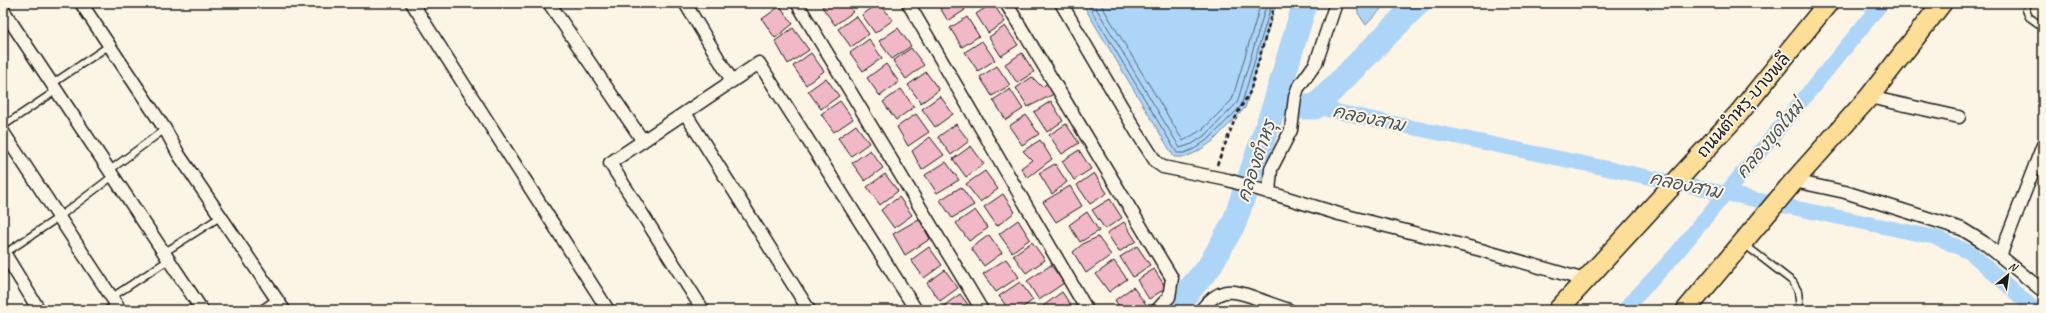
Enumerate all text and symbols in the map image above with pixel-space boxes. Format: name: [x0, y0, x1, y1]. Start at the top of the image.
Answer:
street label: ถนนตำหรุ-บางพลี: [1692, 48, 1796, 163]
water label: คลองขุดใหม่: [1730, 93, 1812, 184]
water label: คลองสาม: [1331, 100, 1409, 137]
water label: คลองตำหรุ: [1232, 116, 1283, 205]
water label: คลองสาม: [1648, 167, 1726, 204]
north arrow: [1988, 255, 2028, 295]
text: N: [2006, 258, 2021, 275]

